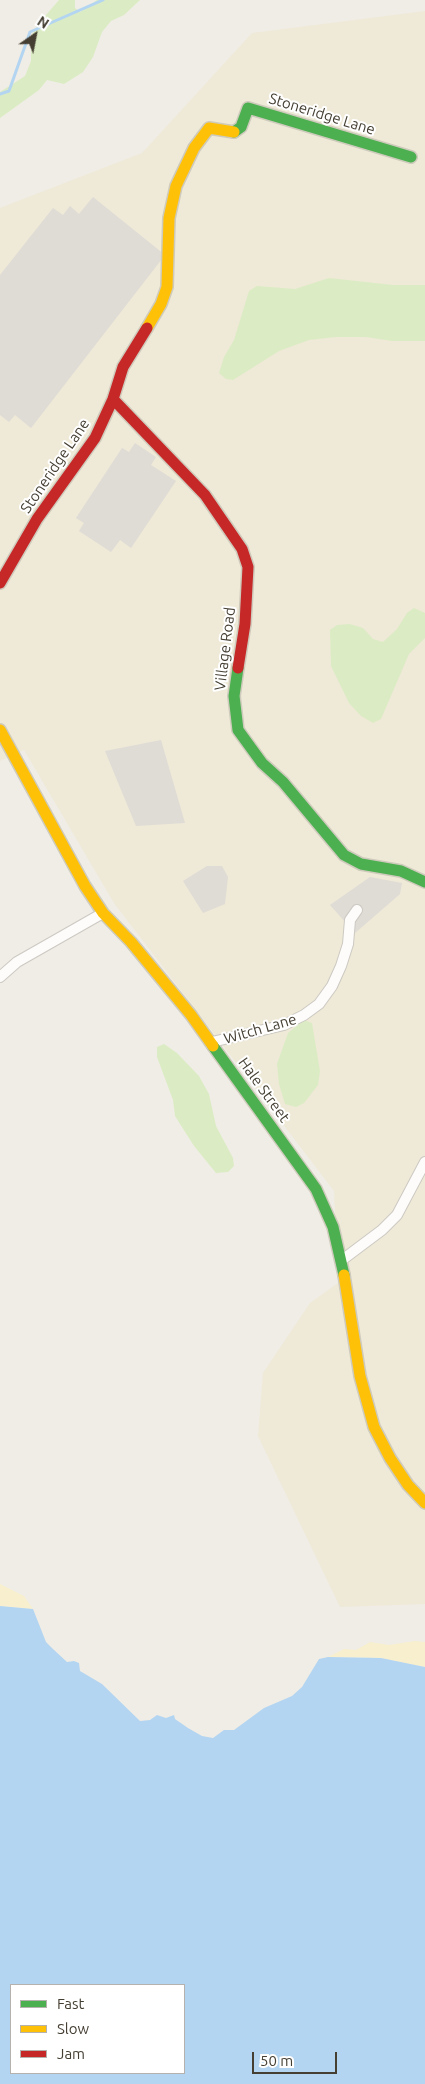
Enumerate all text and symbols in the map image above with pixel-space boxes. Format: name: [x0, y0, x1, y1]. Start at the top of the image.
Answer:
north arrow: [10, 10, 60, 60]
text: N: [34, 13, 52, 32]
street label: Stoneridge Lane: [267, 89, 377, 139]
street label: Stoneridge Lane: [17, 415, 93, 517]
street label: Village Road: [211, 606, 239, 692]
street label: Witch Lane: [222, 1010, 298, 1048]
street label: Hale Street: [234, 1054, 294, 1126]
legend: [10, 1984, 185, 2074]
text: Fast: [57, 1995, 84, 2012]
text: Slow: [57, 2020, 89, 2037]
scale bar: [255, 2042, 340, 2074]
text: Jam: [57, 2045, 85, 2062]
text: 50 m: [260, 2052, 293, 2069]

